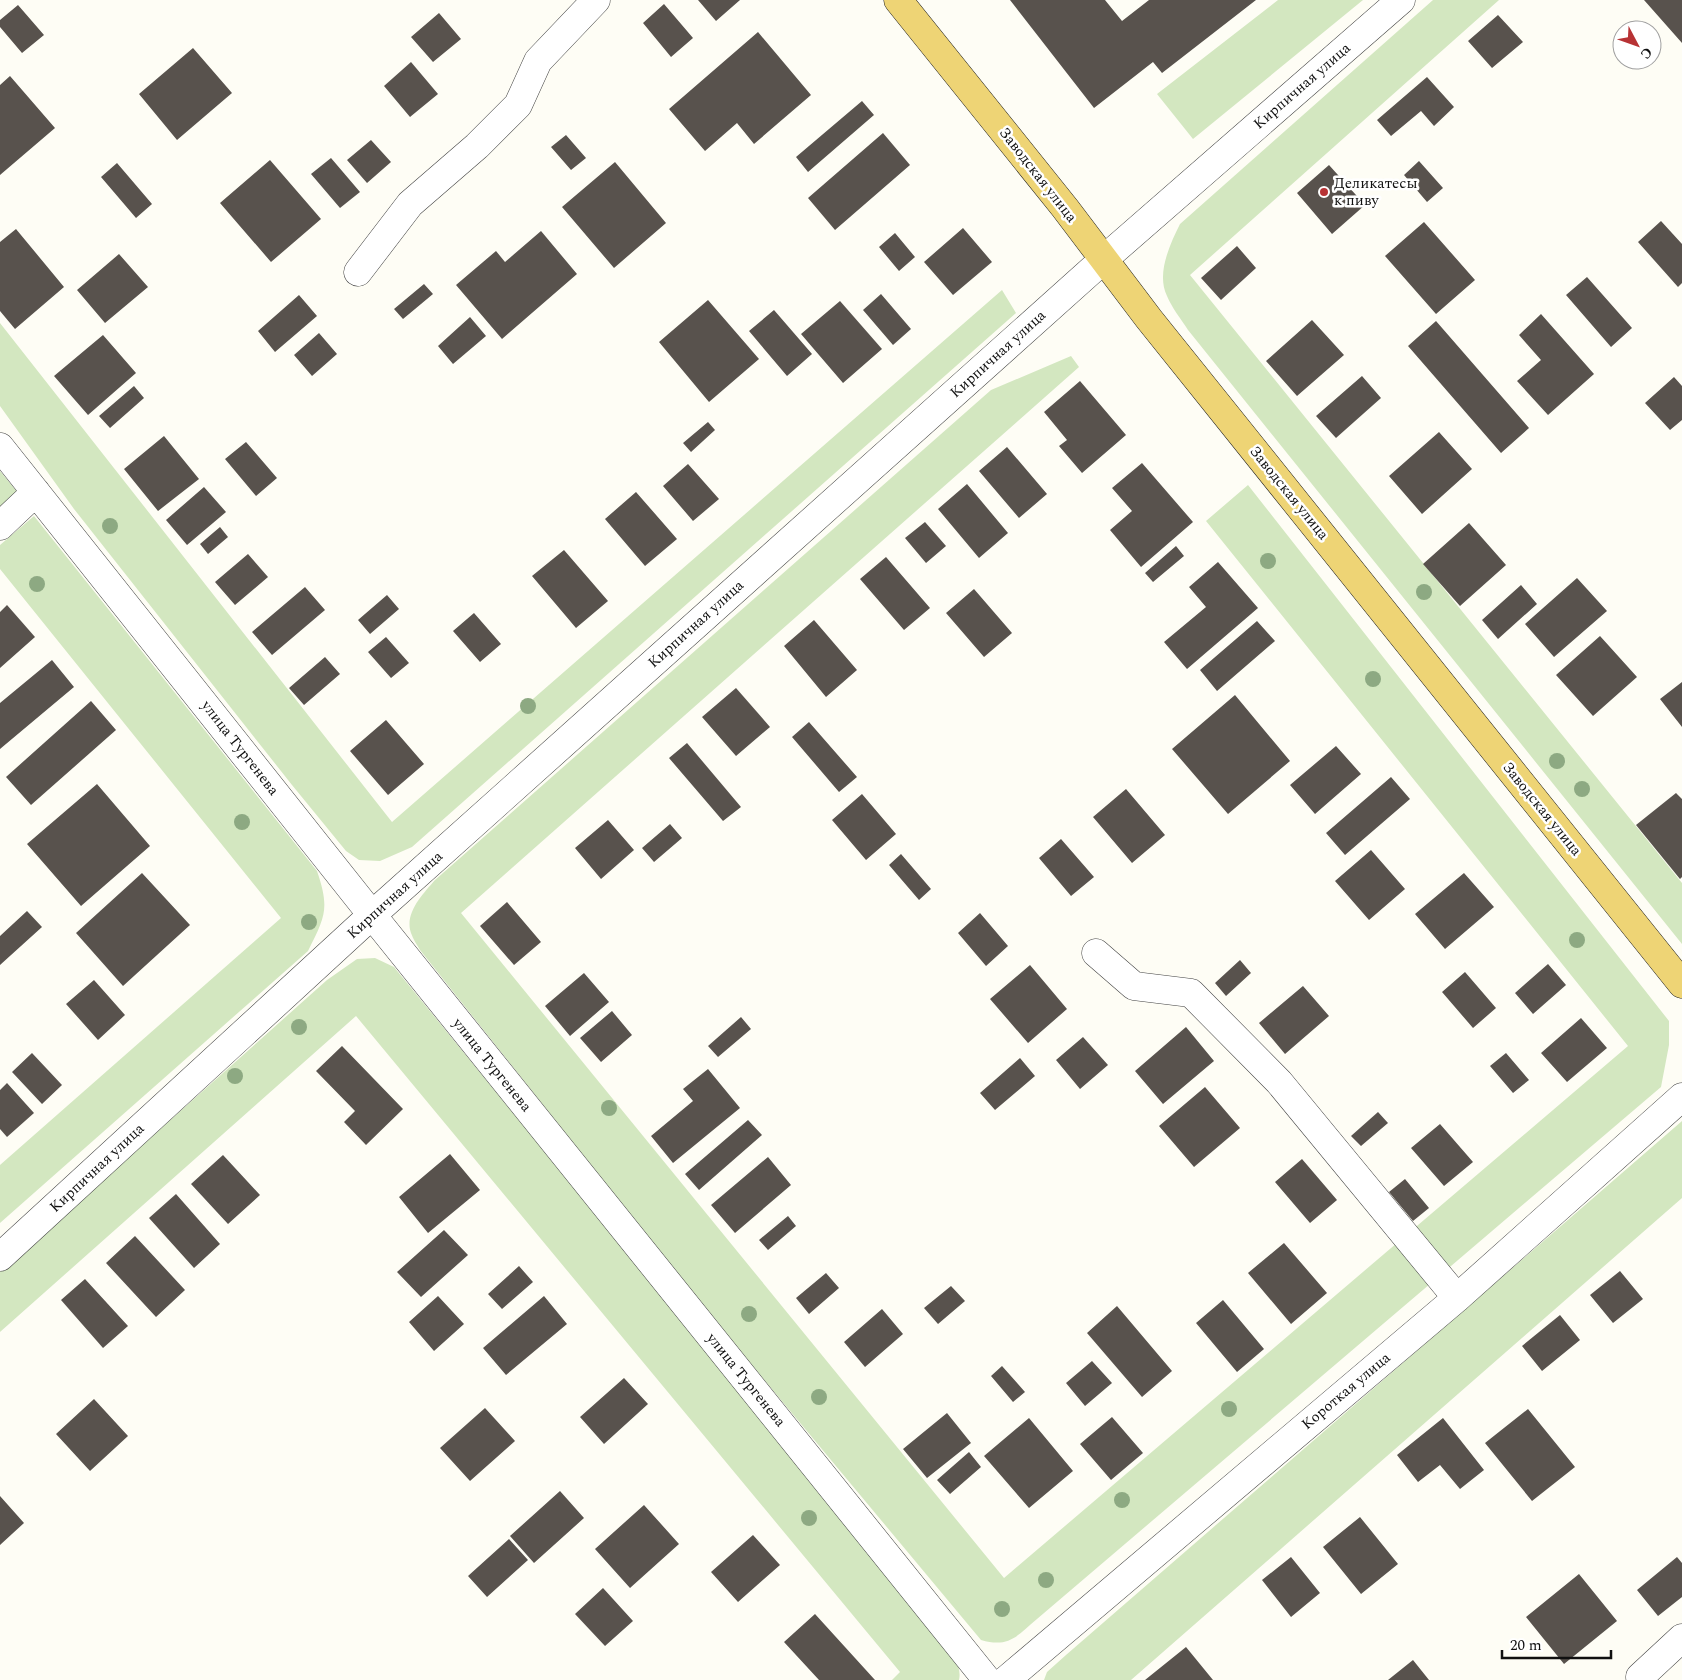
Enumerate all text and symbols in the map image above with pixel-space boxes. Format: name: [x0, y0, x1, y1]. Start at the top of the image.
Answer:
north arrow: [1612, 20, 1662, 70]
street label: Кирпичная улица: [1248, 37, 1356, 135]
text: С: [1635, 43, 1658, 64]
street label: Заводская улица: [993, 122, 1083, 228]
place label: Деликатесы к пиву: [1334, 172, 1418, 212]
marker: Деликатесы к пиву: [1318, 186, 1330, 198]
street label: Кирпичная улица: [945, 304, 1052, 404]
street label: Заводская улица: [1244, 441, 1335, 546]
street label: Кирпичная улица: [643, 574, 750, 674]
street label: улица Тургенева: [195, 695, 285, 801]
street label: Заводская улица: [1497, 757, 1588, 862]
street label: Кирпичная улица: [342, 845, 449, 945]
street label: улица Тургенева: [446, 1012, 538, 1118]
street label: Кирпичная улица: [44, 1117, 150, 1218]
street label: улица Тургенева: [700, 1327, 792, 1433]
street label: Короткая улица: [1296, 1346, 1396, 1435]
scale bar: [1502, 1628, 1611, 1660]
text: 20 m: [1510, 1634, 1542, 1657]

